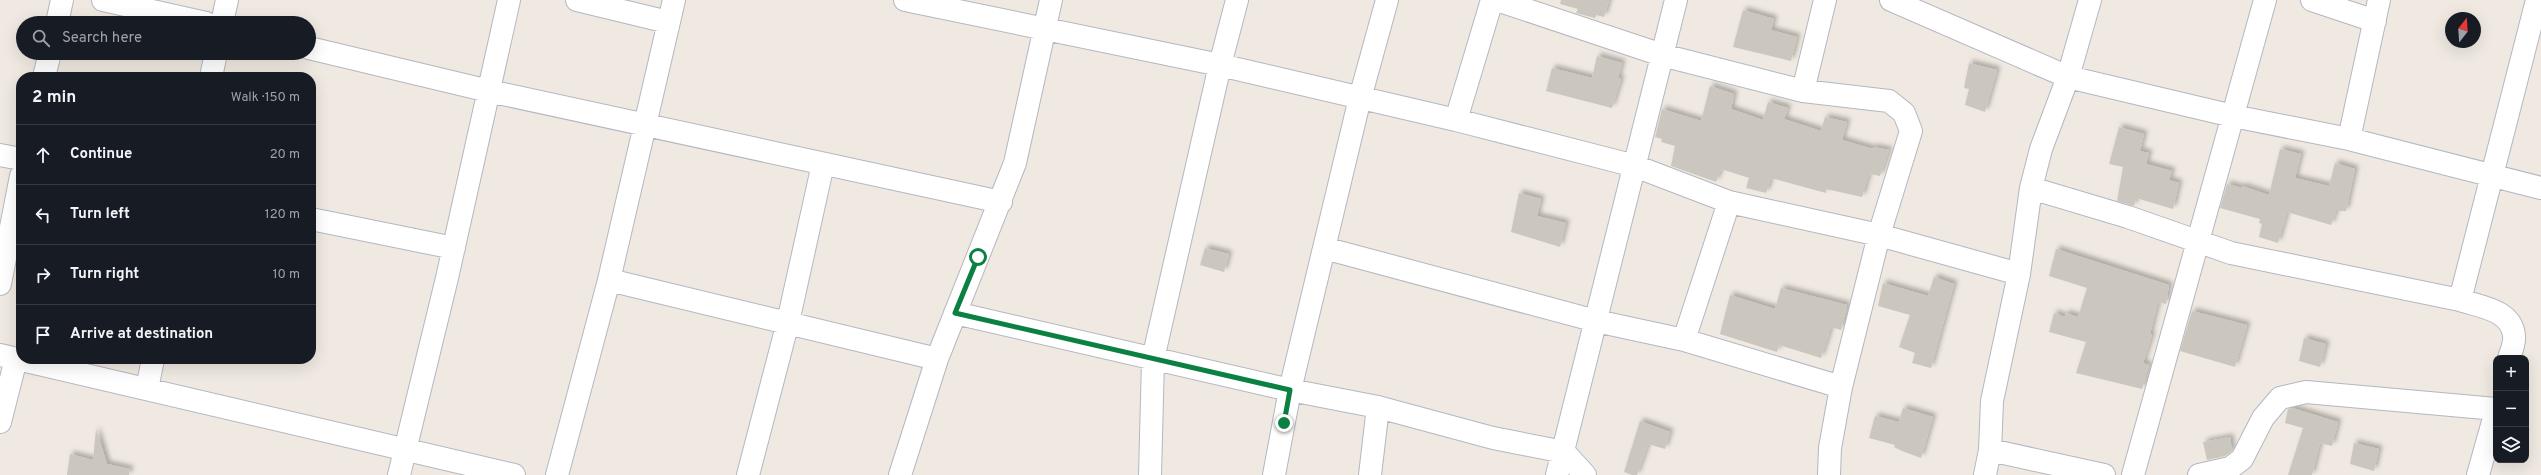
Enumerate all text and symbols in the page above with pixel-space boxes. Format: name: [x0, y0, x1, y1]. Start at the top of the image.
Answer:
north arrow: [2445, 12, 2481, 48]
search box: [16, 16, 316, 60]
icon: search: [30, 27, 52, 49]
text: Search here: [62, 29, 142, 48]
text: 2 min: [32, 87, 76, 109]
text: Walk · 150 m: [231, 90, 300, 106]
icon: ahead: [32, 144, 54, 166]
text: Continue: [70, 145, 132, 164]
text: 20 m: [270, 147, 300, 163]
icon: left: [32, 204, 54, 226]
text: Turn left: [70, 205, 130, 224]
text: 120 m: [265, 207, 300, 223]
route start: [969, 248, 987, 266]
icon: right: [32, 264, 54, 286]
text: Turn right: [70, 265, 139, 284]
text: 10 m: [273, 267, 300, 283]
icon: arrive: [32, 324, 54, 346]
text: Arrive at destination: [70, 325, 213, 344]
map controls: [2493, 355, 2529, 463]
button: +: [2493, 355, 2529, 391]
button: −: [2493, 391, 2529, 427]
route end: [1275, 414, 1293, 432]
button: layers: [2493, 427, 2529, 463]

